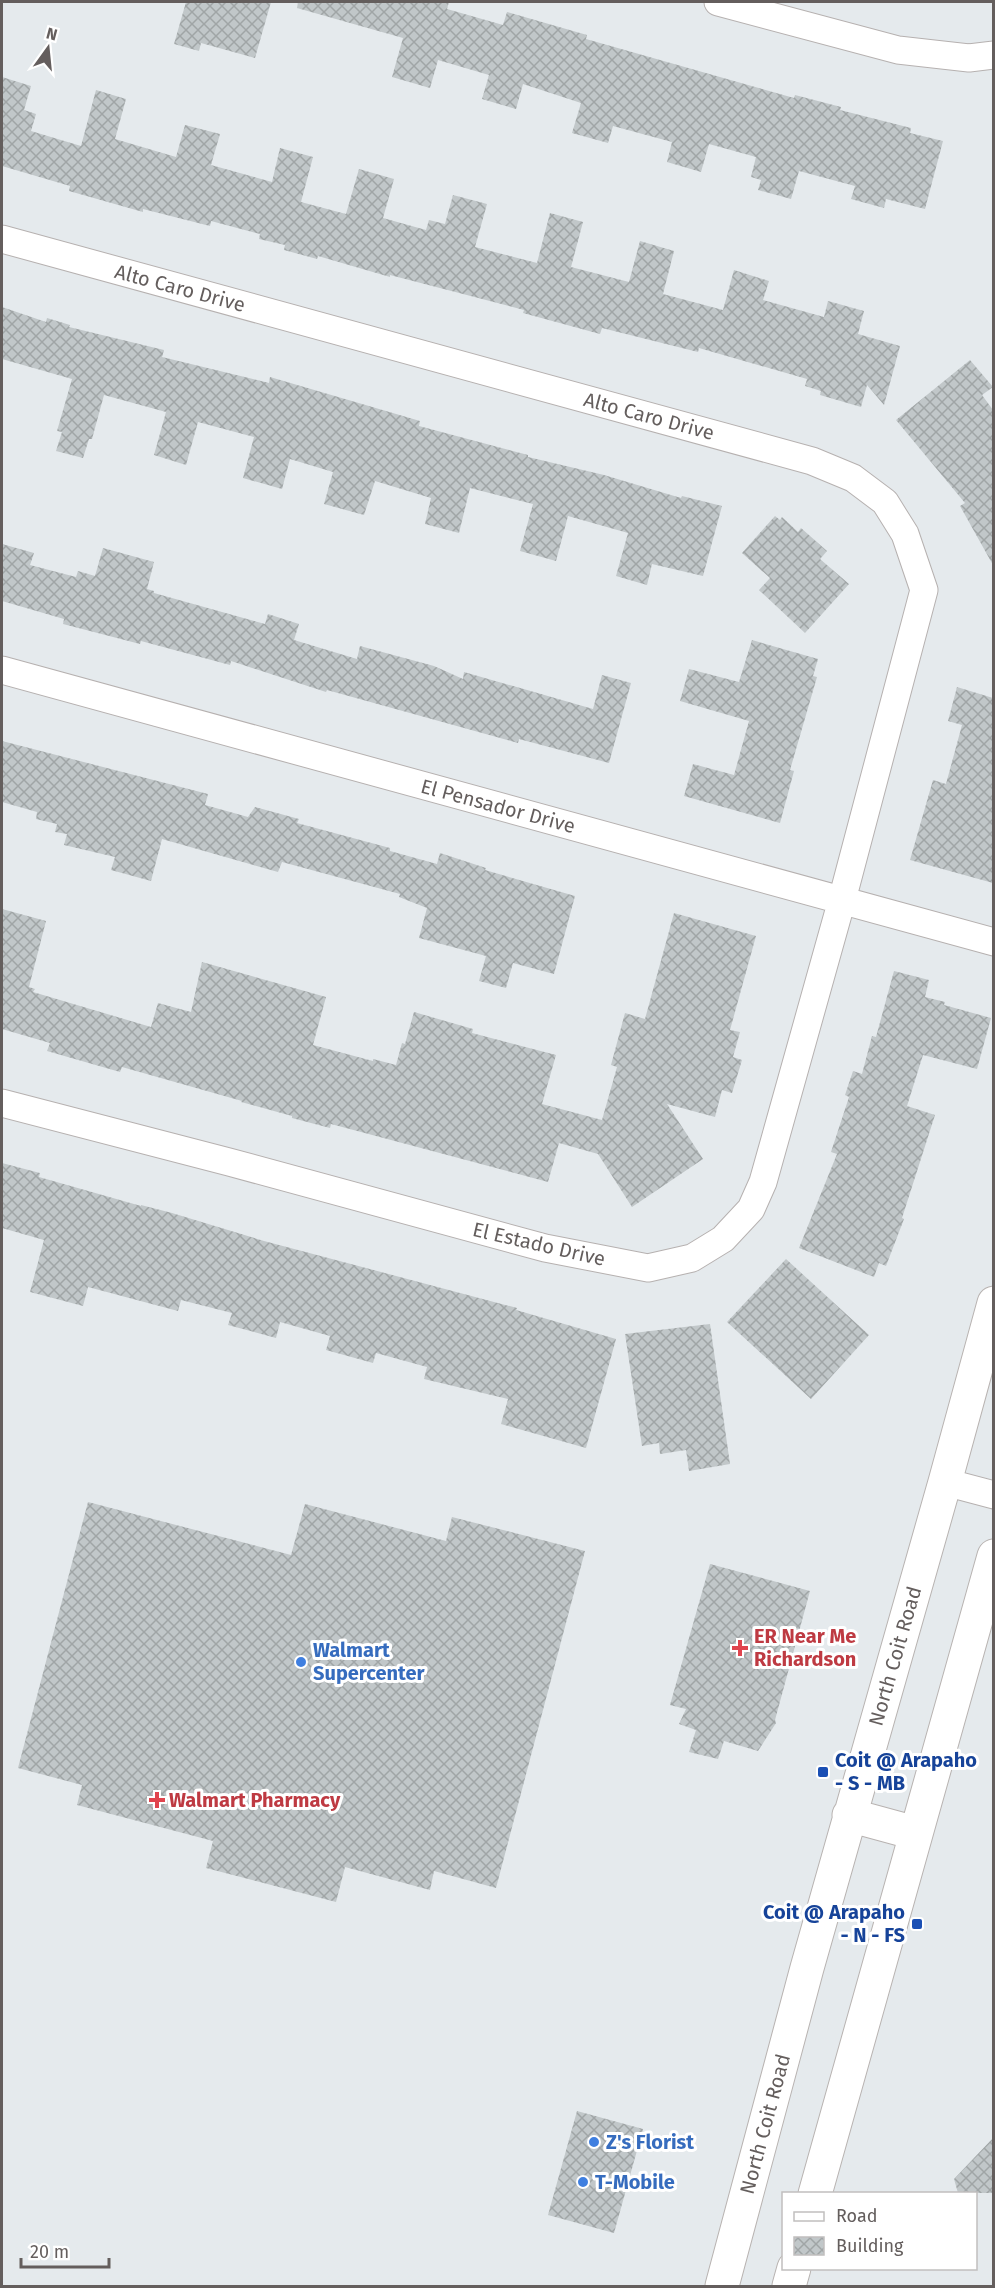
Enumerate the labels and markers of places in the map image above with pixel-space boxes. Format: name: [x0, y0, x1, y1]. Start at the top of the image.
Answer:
place label: ER Near Me Richardson: [754, 1624, 856, 1671]
place label: Walmart Supercenter: [313, 1638, 425, 1685]
marker: ER Near Me Richardson: [731, 1639, 749, 1657]
marker: Walmart Supercenter: [294, 1655, 308, 1669]
place label: Coit @ Arapaho - S - MB: [835, 1748, 977, 1795]
marker: Coit @ Arapaho - S - MB: [816, 1765, 830, 1779]
place label: Walmart Pharmacy: [169, 1788, 341, 1812]
marker: Walmart Pharmacy: [150, 1793, 164, 1807]
place label: Coit @ Arapaho - N - FS: [763, 1900, 905, 1947]
marker: Coit @ Arapaho - N - FS: [910, 1917, 924, 1931]
place label: Z's Florist: [606, 2130, 694, 2154]
marker: Z's Florist: [587, 2135, 601, 2149]
place label: T-Mobile: [595, 2170, 675, 2194]
marker: T-Mobile: [576, 2175, 590, 2189]

